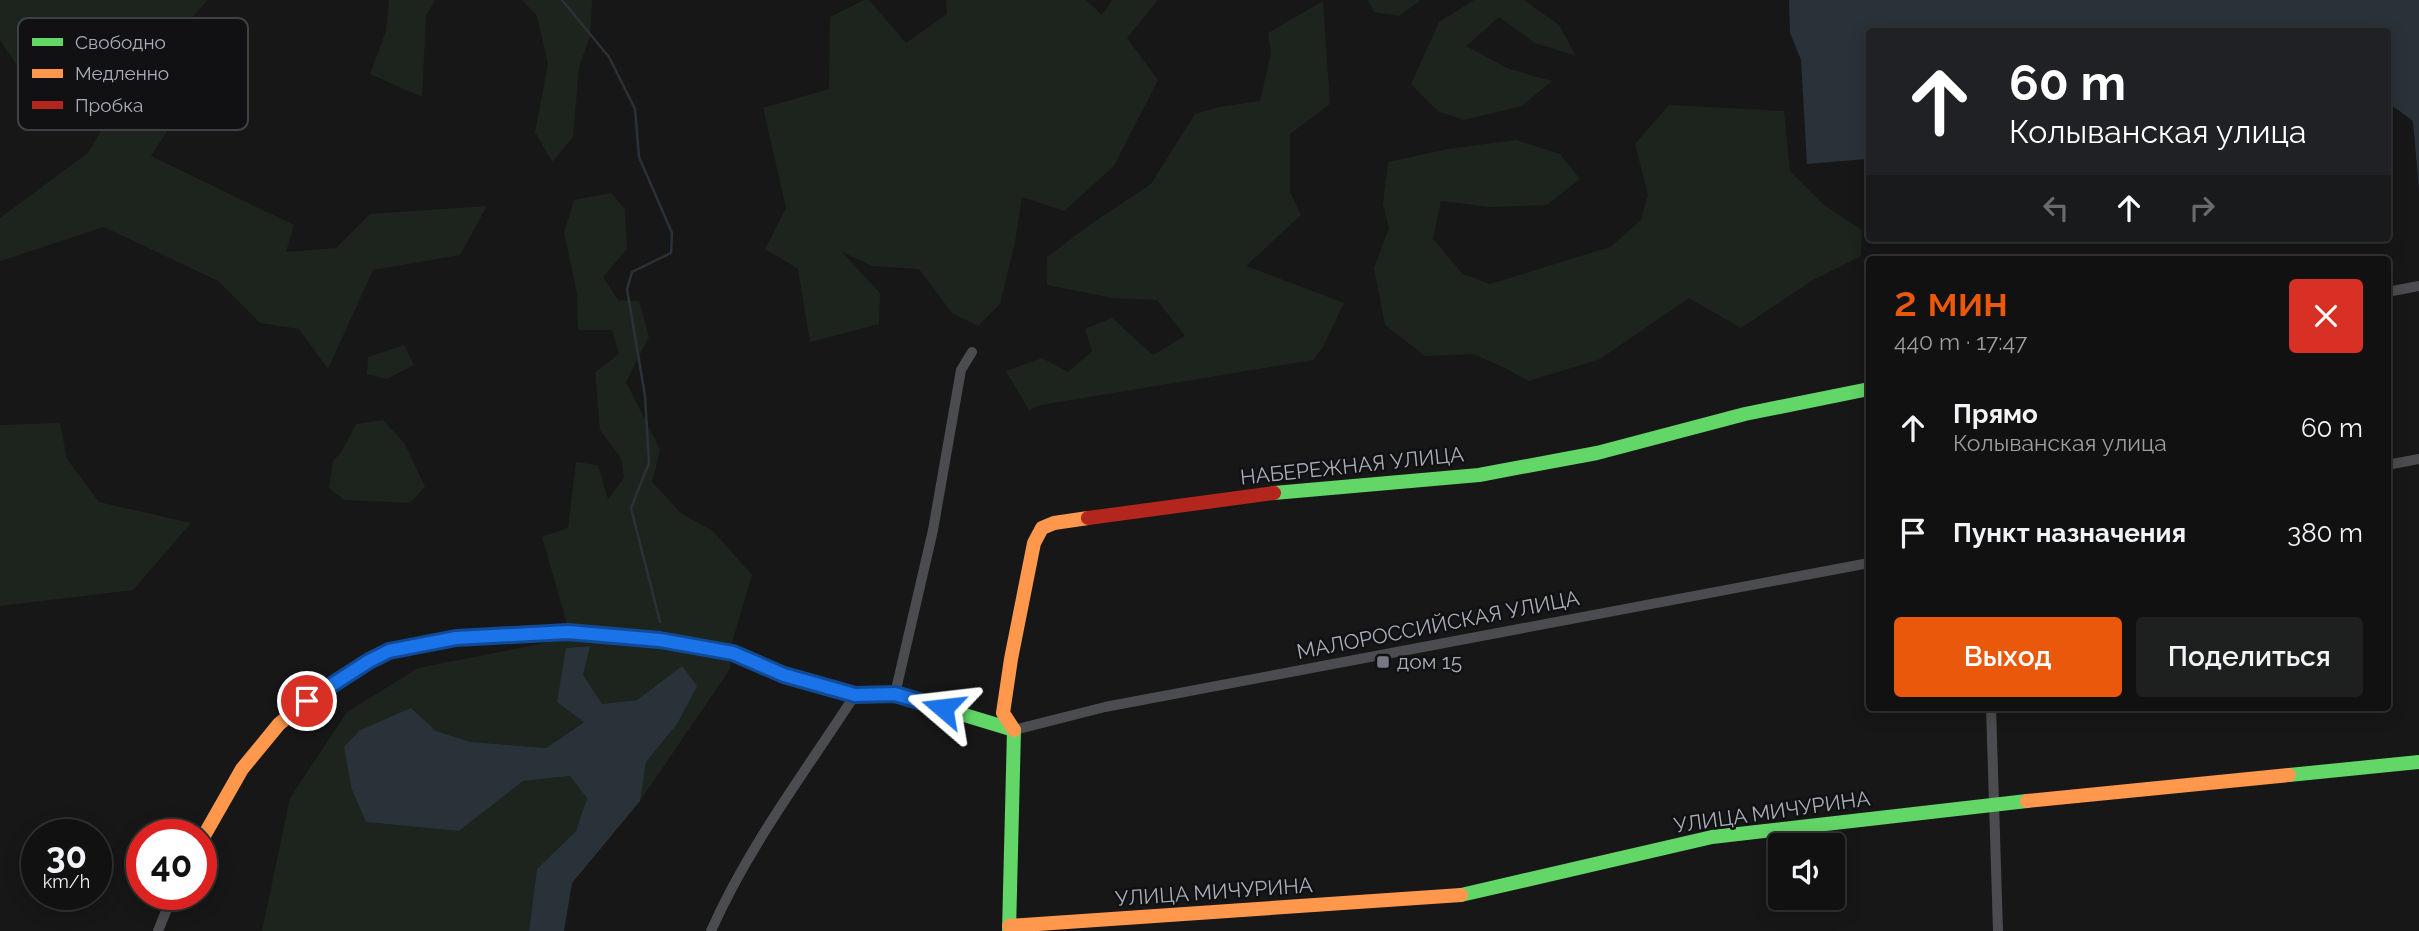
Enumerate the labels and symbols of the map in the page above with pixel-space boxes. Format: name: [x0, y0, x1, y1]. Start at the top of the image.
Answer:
legend: [18, 18, 248, 130]
text: Свободно: [75, 31, 166, 53]
text: Медленно: [75, 62, 169, 84]
text: Пробка: [75, 94, 143, 116]
street label: НАБЕРЕЖНАЯ УЛИЦА: [1239, 441, 1465, 490]
street label: МАЛОРОССИЙСКАЯ УЛИЦА: [1294, 585, 1581, 664]
place label: дом 15: [1397, 649, 1462, 674]
marker: дом 15: [1375, 654, 1391, 670]
pin: [277, 671, 337, 731]
position arrow: [906, 671, 980, 745]
street label: УЛИЦА МИЧУРИНА: [1672, 785, 1872, 838]
speed limit sign: 40: [126, 819, 217, 910]
street label: УЛИЦА МИЧУРИНА: [1114, 872, 1314, 911]

